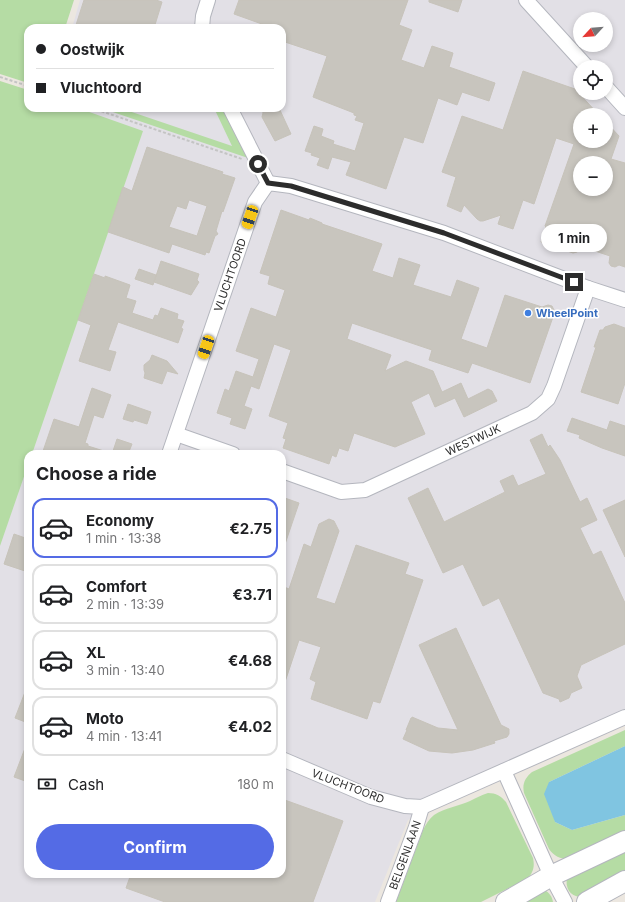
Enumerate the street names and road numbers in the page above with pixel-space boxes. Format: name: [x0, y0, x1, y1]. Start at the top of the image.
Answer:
street label: VLUCHTOORD: [211, 236, 249, 314]
street label: WESTWIJK: [443, 421, 503, 459]
street label: VLUCHTOORD: [310, 766, 386, 806]
street label: BELGENLAAN: [386, 818, 424, 892]

